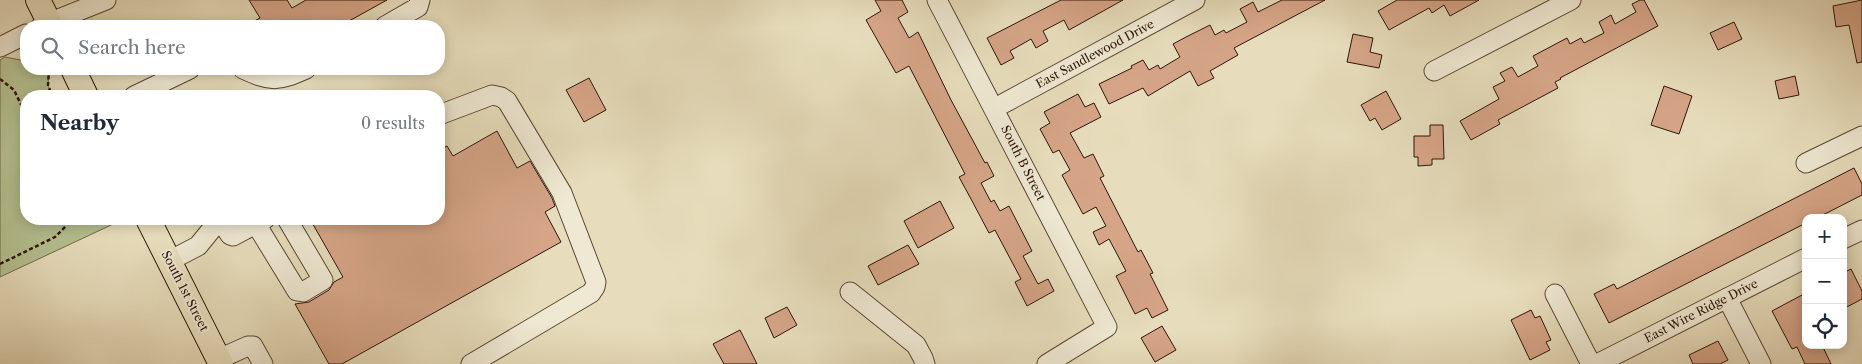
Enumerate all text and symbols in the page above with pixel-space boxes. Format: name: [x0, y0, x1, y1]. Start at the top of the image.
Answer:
street label: East Sandlewood Drive: [1033, 16, 1157, 91]
search box: [20, 20, 445, 75]
icon: search: [38, 34, 66, 62]
text: Search here: [78, 36, 186, 59]
text: Nearby: [40, 110, 119, 135]
text: 0 results: [361, 113, 425, 133]
street label: South B Street: [998, 123, 1049, 204]
map controls: [1802, 214, 1847, 349]
button: +: [1802, 214, 1847, 259]
street label: South 1st Street: [159, 248, 213, 334]
button: −: [1802, 259, 1847, 304]
street label: East Wire Ridge Drive: [1641, 275, 1760, 346]
button: locate: [1802, 304, 1847, 349]

